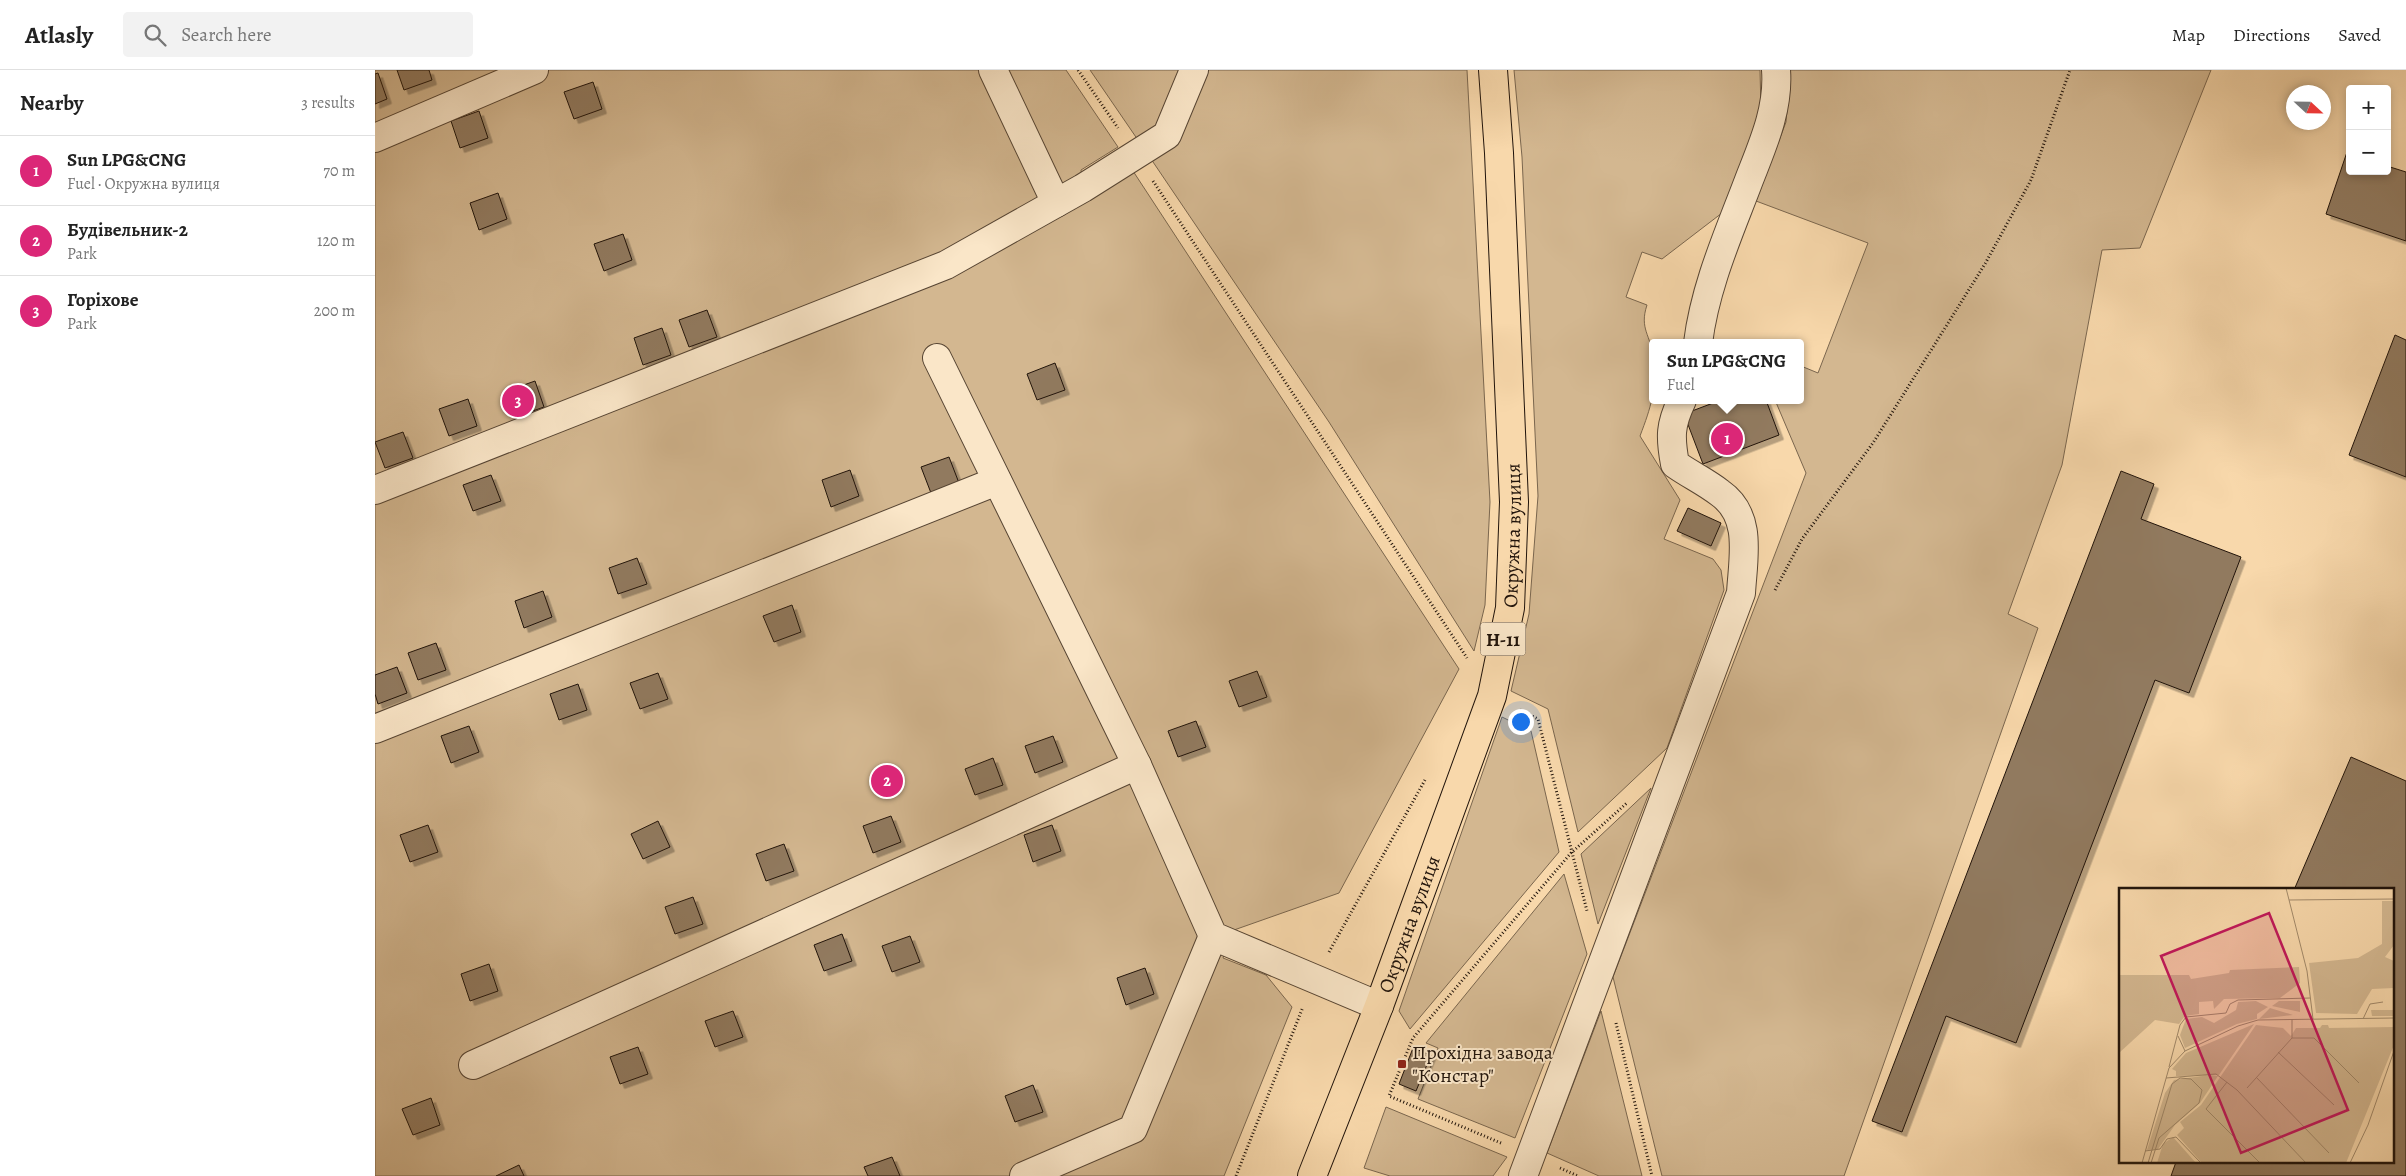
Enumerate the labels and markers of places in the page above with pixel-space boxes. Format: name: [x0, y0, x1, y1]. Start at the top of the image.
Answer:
pin: 3: [502, 382, 534, 420]
pin: 1: [1711, 420, 1743, 458]
pin: 2: [871, 762, 903, 800]
place label: Прохідна завода "Констар": [1412, 1039, 1554, 1089]
marker: Прохідна завода "Констар": [1396, 1058, 1408, 1070]

